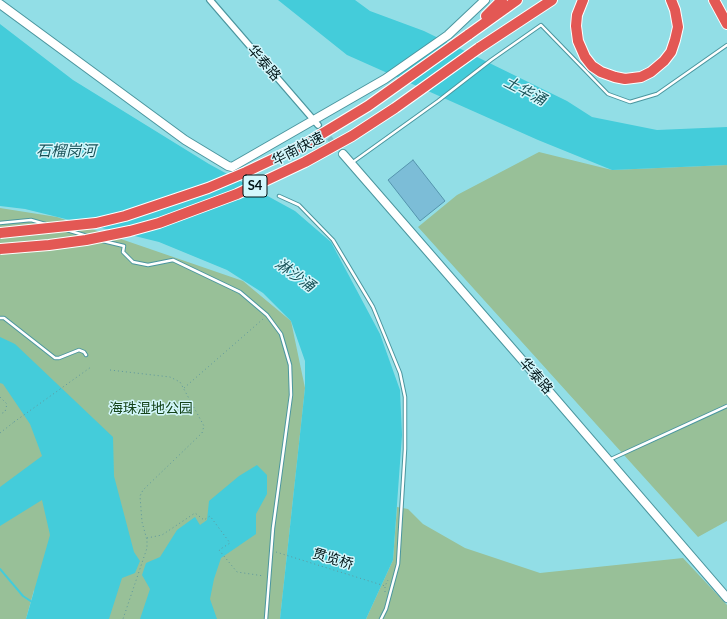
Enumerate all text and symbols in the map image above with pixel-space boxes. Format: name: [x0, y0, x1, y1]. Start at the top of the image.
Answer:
street label: 华泰路: [244, 42, 284, 84]
water label: 土华涌: [501, 73, 549, 109]
street label: 华南快速: [269, 129, 327, 169]
water label: 石榴岗河: [36, 142, 96, 160]
road number: S4: [243, 175, 267, 197]
water label: 淋沙涌: [272, 254, 318, 296]
street label: 华泰路: [516, 355, 556, 397]
park label: 海珠湿地公园: [109, 400, 193, 416]
street label: 贯览桥: [310, 545, 356, 573]

